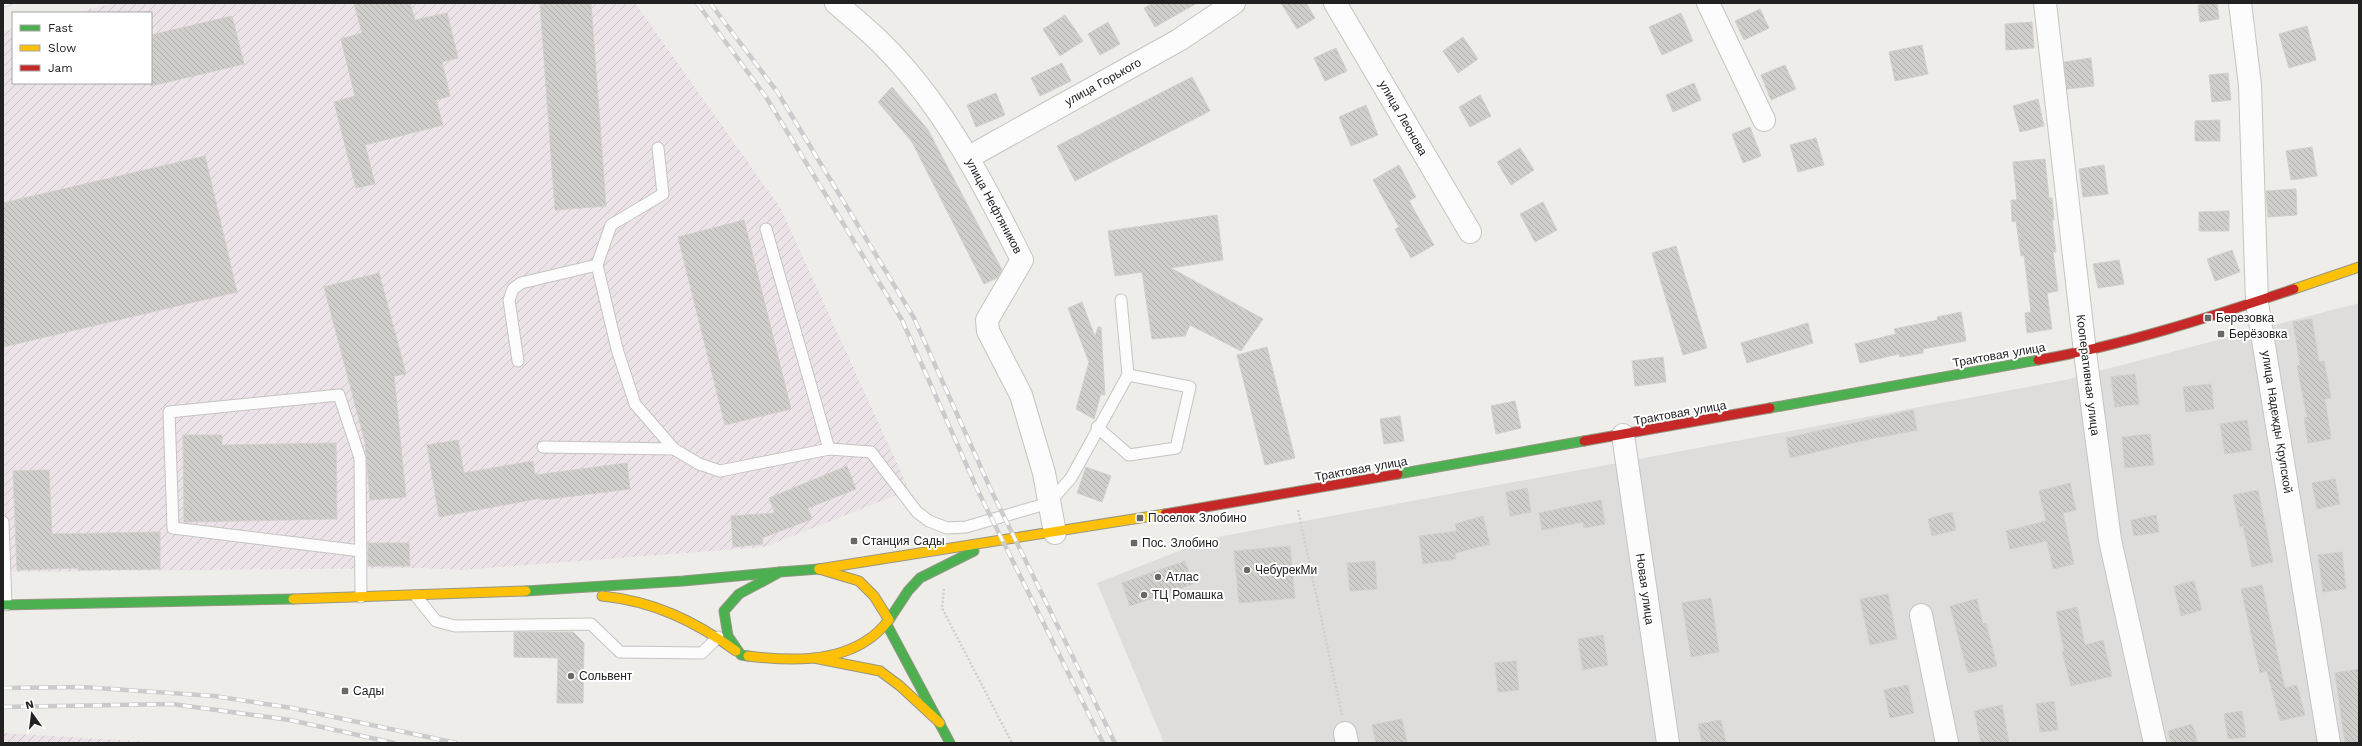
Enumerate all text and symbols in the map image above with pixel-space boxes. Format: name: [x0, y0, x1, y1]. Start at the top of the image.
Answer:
legend: [12, 12, 152, 84]
text: Fast: [48, 21, 73, 35]
text: Slow: [48, 41, 76, 55]
street label: улица Горького: [1062, 55, 1144, 109]
text: Jam: [48, 61, 73, 75]
street label: улица Леонова: [1376, 78, 1430, 158]
street label: улица Нефтяников: [963, 156, 1025, 256]
place label: Березовка: [2216, 311, 2275, 325]
marker: Березовка: [2203, 313, 2213, 323]
street label: Кооперативная улица: [2074, 314, 2102, 437]
place label: Берёзовка: [2229, 327, 2288, 341]
marker: Берёзовка: [2216, 329, 2226, 339]
street label: Трактовая улица: [1952, 340, 2047, 370]
street label: улица Надежды Крупской: [2259, 350, 2295, 494]
street label: Трактовая улица: [1633, 398, 1728, 428]
street label: Трактовая улица: [1314, 454, 1409, 484]
place label: Поселок Злобино: [1148, 511, 1247, 525]
marker: Поселок Злобино: [1135, 513, 1145, 523]
place label: Станция Сады: [862, 534, 945, 548]
marker: Станция Сады: [849, 536, 859, 546]
place label: Пос. Злобино: [1142, 536, 1219, 550]
marker: Пос. Злобино: [1129, 538, 1139, 548]
street label: Новая улица: [1633, 552, 1657, 626]
place label: ЧебурекМи: [1255, 563, 1317, 577]
marker: ЧебурекМи: [1242, 565, 1252, 575]
place label: Атлас: [1166, 570, 1199, 584]
marker: Атлас: [1153, 572, 1163, 582]
place label: ТЦ Ромашка: [1152, 588, 1224, 602]
marker: ТЦ Ромашка: [1139, 590, 1149, 600]
place label: Сольвент: [579, 669, 633, 683]
marker: Сольвент: [566, 671, 576, 681]
place label: Сады: [353, 684, 384, 698]
marker: Сады: [340, 686, 350, 696]
north arrow: [12, 694, 52, 734]
text: N: [24, 697, 35, 712]

